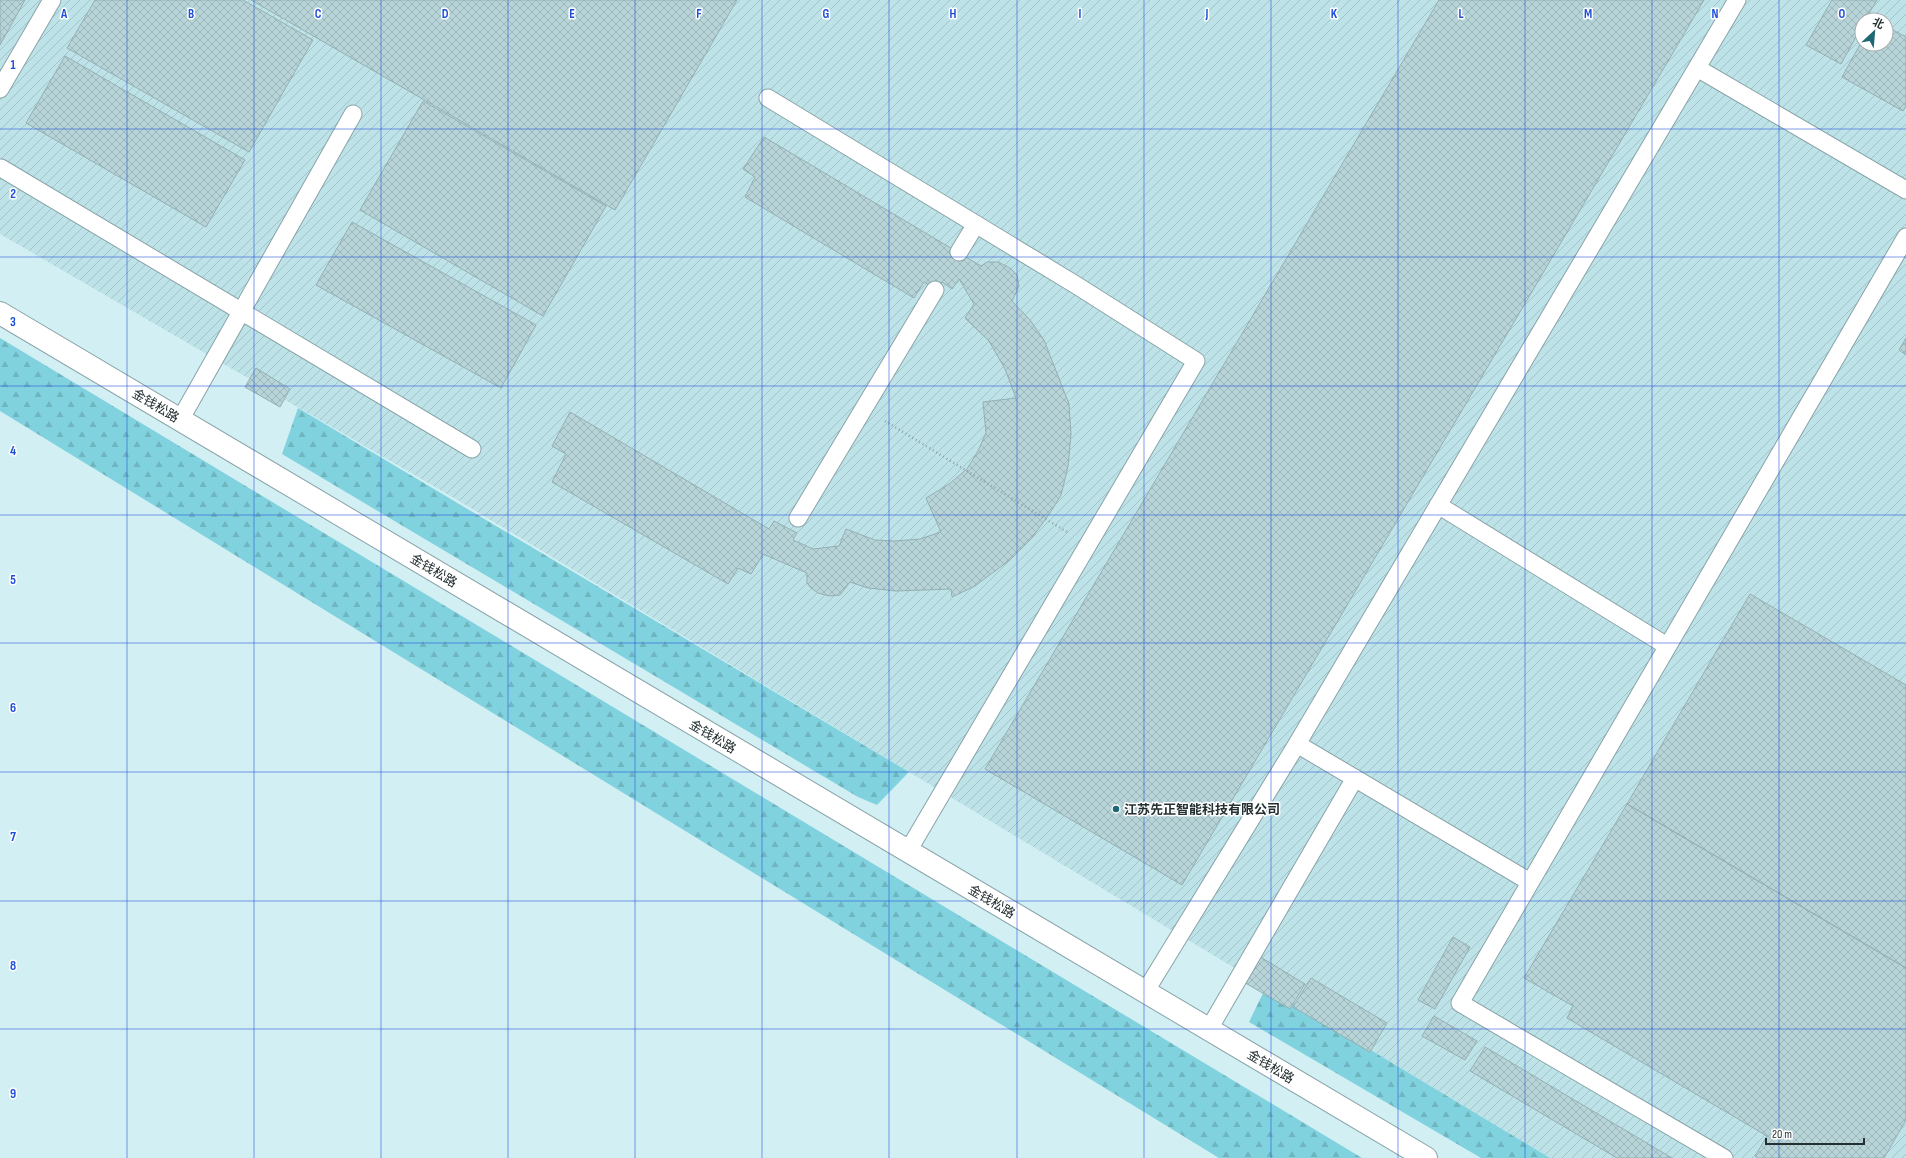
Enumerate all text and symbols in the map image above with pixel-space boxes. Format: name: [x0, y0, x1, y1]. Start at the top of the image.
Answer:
text: A: [60, 6, 68, 22]
text: B: [188, 6, 194, 22]
text: C: [315, 6, 322, 22]
text: D: [442, 6, 449, 22]
text: E: [569, 6, 575, 22]
text: F: [696, 6, 702, 22]
text: G: [823, 6, 830, 22]
text: H: [950, 6, 957, 22]
text: I: [1079, 6, 1082, 22]
text: J: [1205, 6, 1209, 22]
text: K: [1331, 6, 1338, 22]
text: L: [1458, 6, 1464, 22]
text: M: [1584, 6, 1592, 22]
text: N: [1712, 6, 1719, 22]
text: O: [1839, 6, 1846, 22]
north arrow: [1854, 12, 1894, 52]
text: 北: [1870, 15, 1886, 32]
text: 1: [10, 57, 16, 73]
text: 2: [10, 186, 16, 202]
text: 3: [10, 314, 16, 330]
street label: 金钱松路: [129, 386, 182, 426]
text: 4: [10, 443, 16, 459]
street label: 金钱松路: [407, 551, 460, 591]
text: 5: [10, 572, 16, 588]
text: 6: [10, 700, 16, 716]
street label: 金钱松路: [686, 717, 739, 757]
place label: 江苏先正智能科技有限公司: [1124, 802, 1280, 818]
marker: 江苏先正智能科技有限公司: [1111, 804, 1121, 814]
text: 7: [10, 829, 16, 845]
street label: 金钱松路: [965, 882, 1018, 922]
text: 8: [10, 958, 16, 974]
street label: 金钱松路: [1244, 1047, 1297, 1087]
text: 9: [10, 1086, 16, 1102]
scale bar: [1766, 1120, 1864, 1146]
text: 20 m: [1772, 1127, 1792, 1142]

